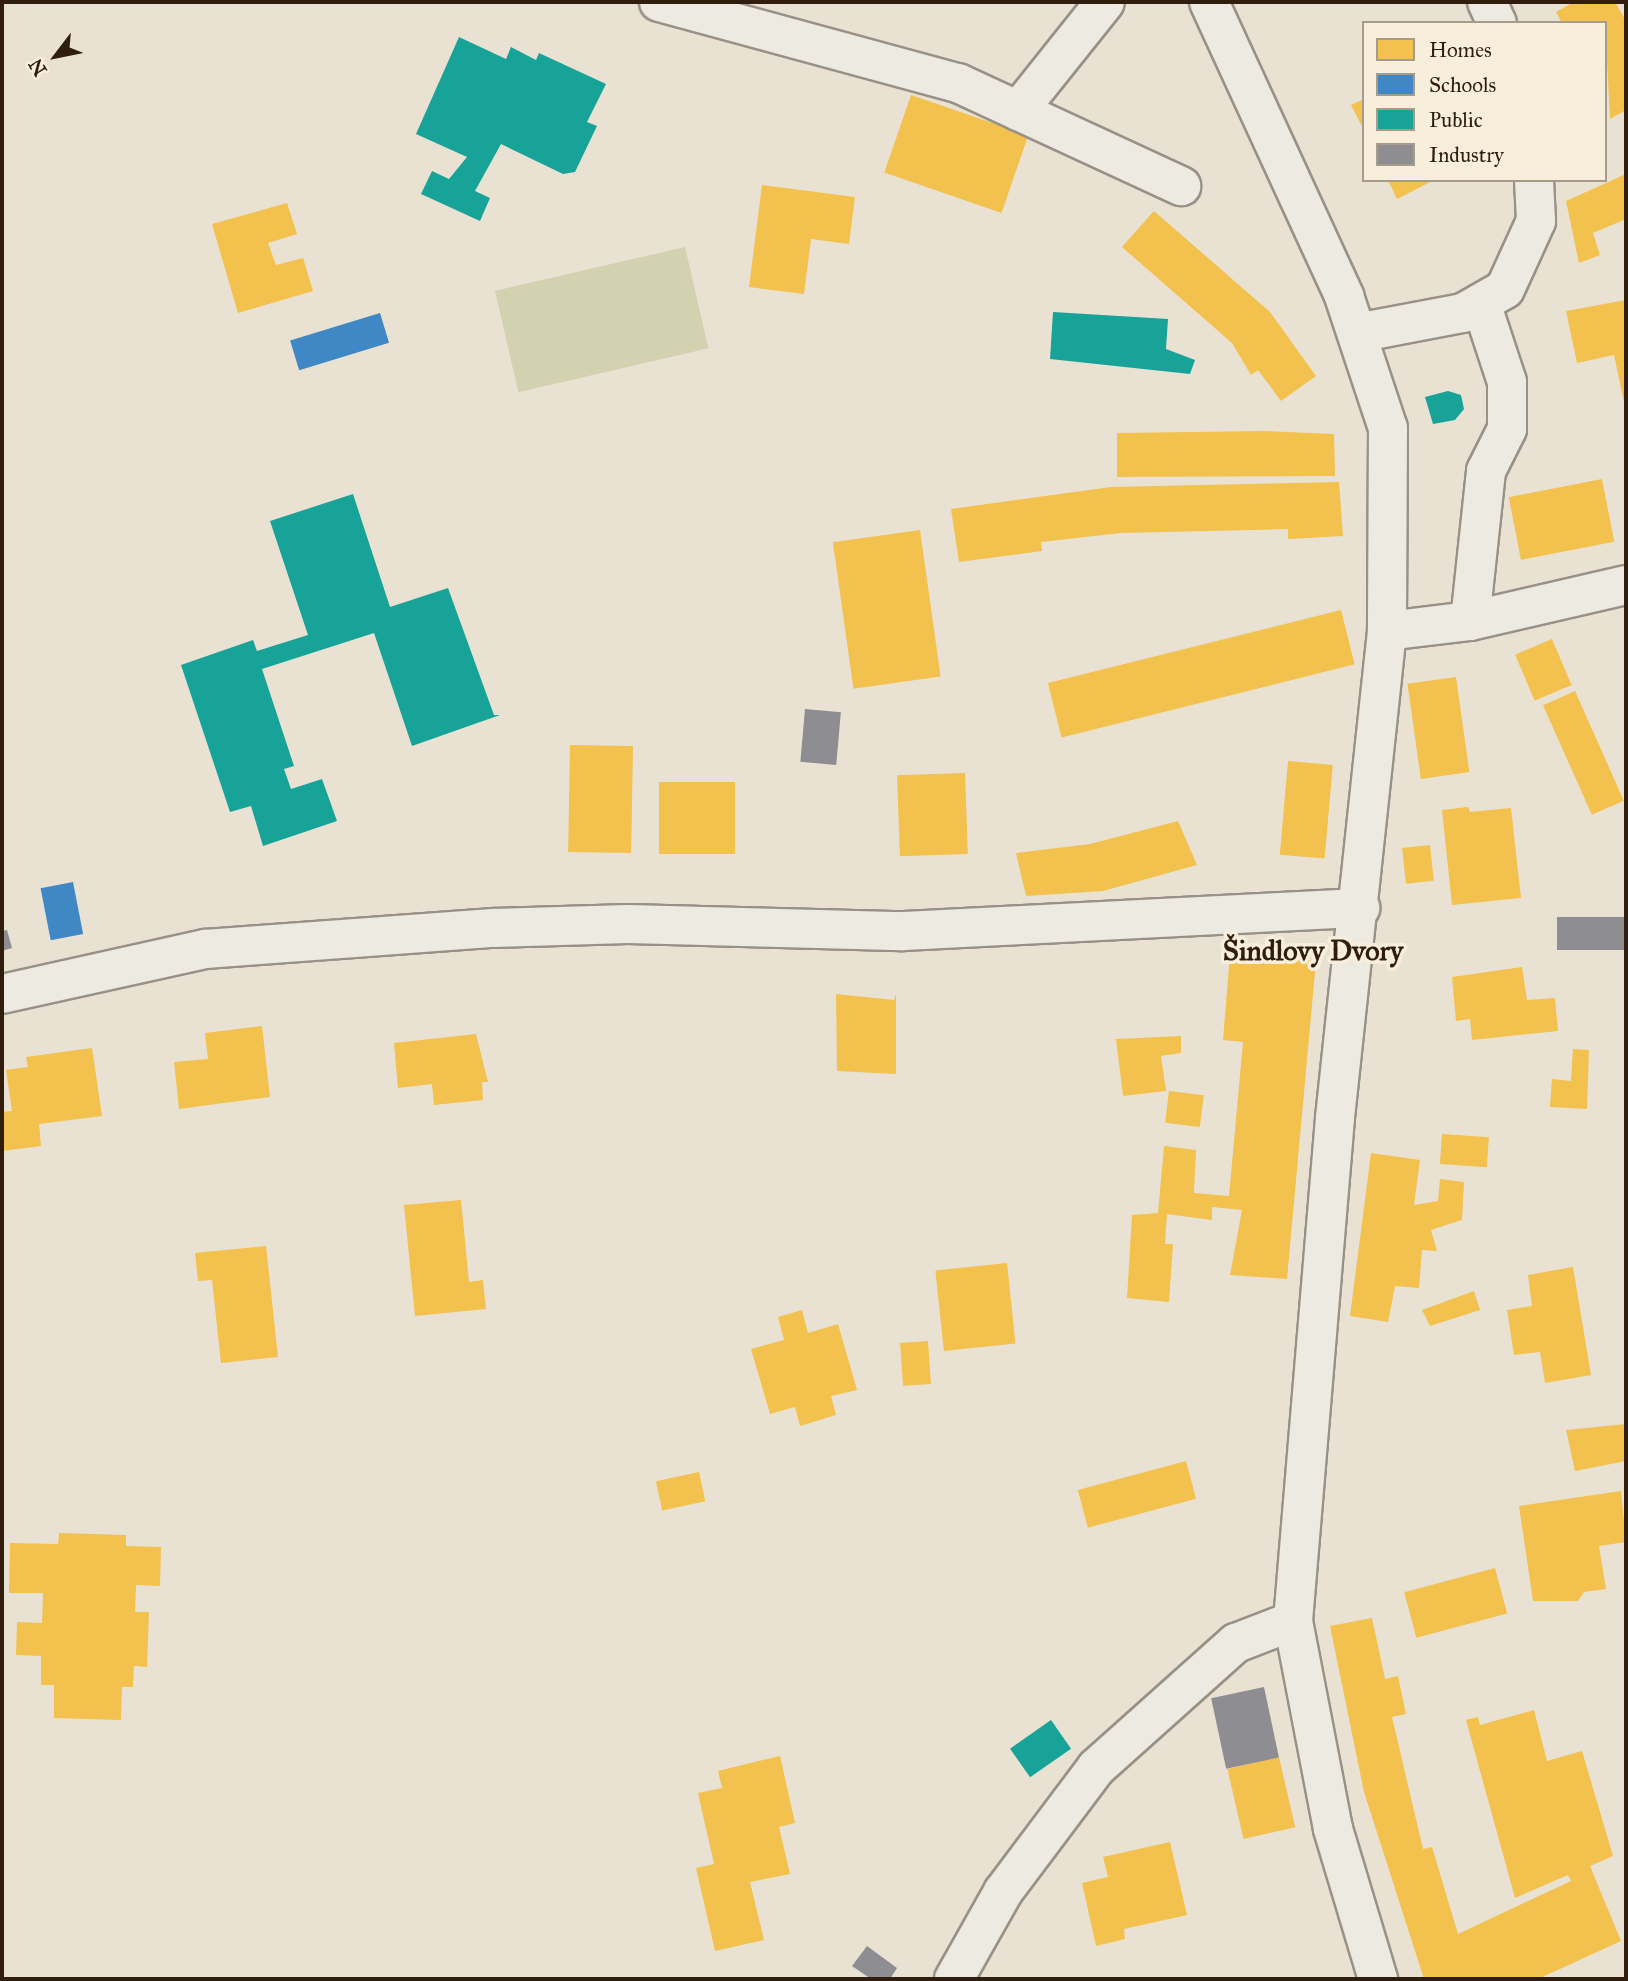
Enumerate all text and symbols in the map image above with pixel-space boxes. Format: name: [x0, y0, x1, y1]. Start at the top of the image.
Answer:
north arrow: [21, 21, 91, 91]
legend: [1362, 21, 1607, 182]
text: Homes: [1429, 37, 1492, 63]
text: N: [24, 54, 52, 80]
text: Schools: [1429, 72, 1496, 98]
text: Public: [1429, 107, 1483, 133]
text: Industry: [1429, 142, 1504, 168]
district label: Šindlovy Dvory: [1223, 934, 1403, 968]

